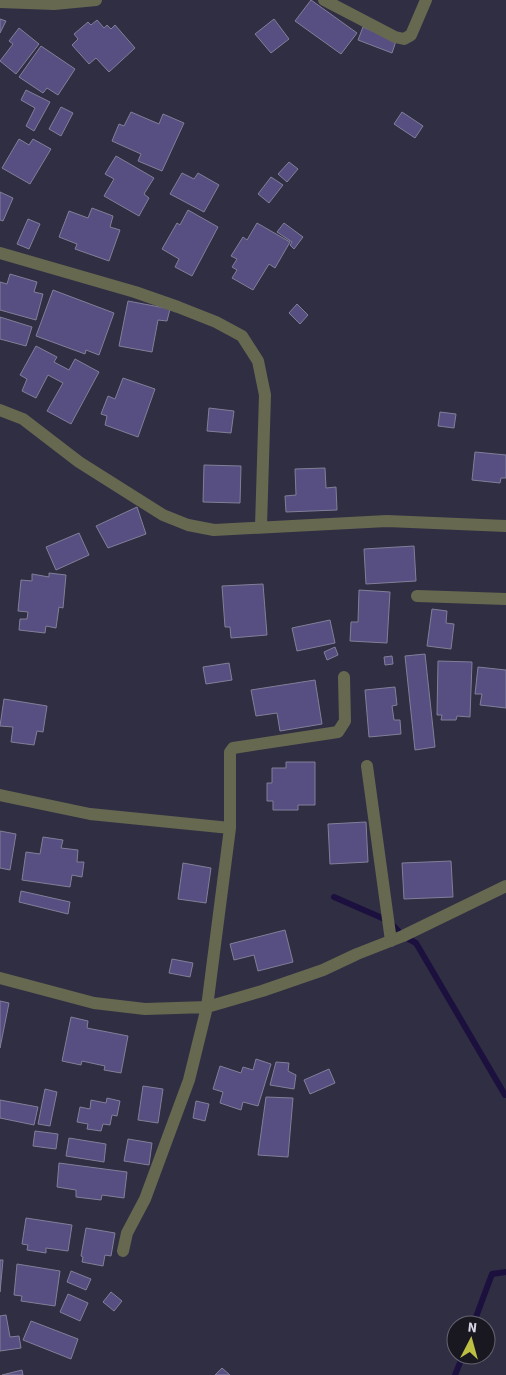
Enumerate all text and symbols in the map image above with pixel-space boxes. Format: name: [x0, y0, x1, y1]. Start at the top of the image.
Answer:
north arrow: [446, 1315, 496, 1365]
text: N: [467, 1318, 478, 1338]

